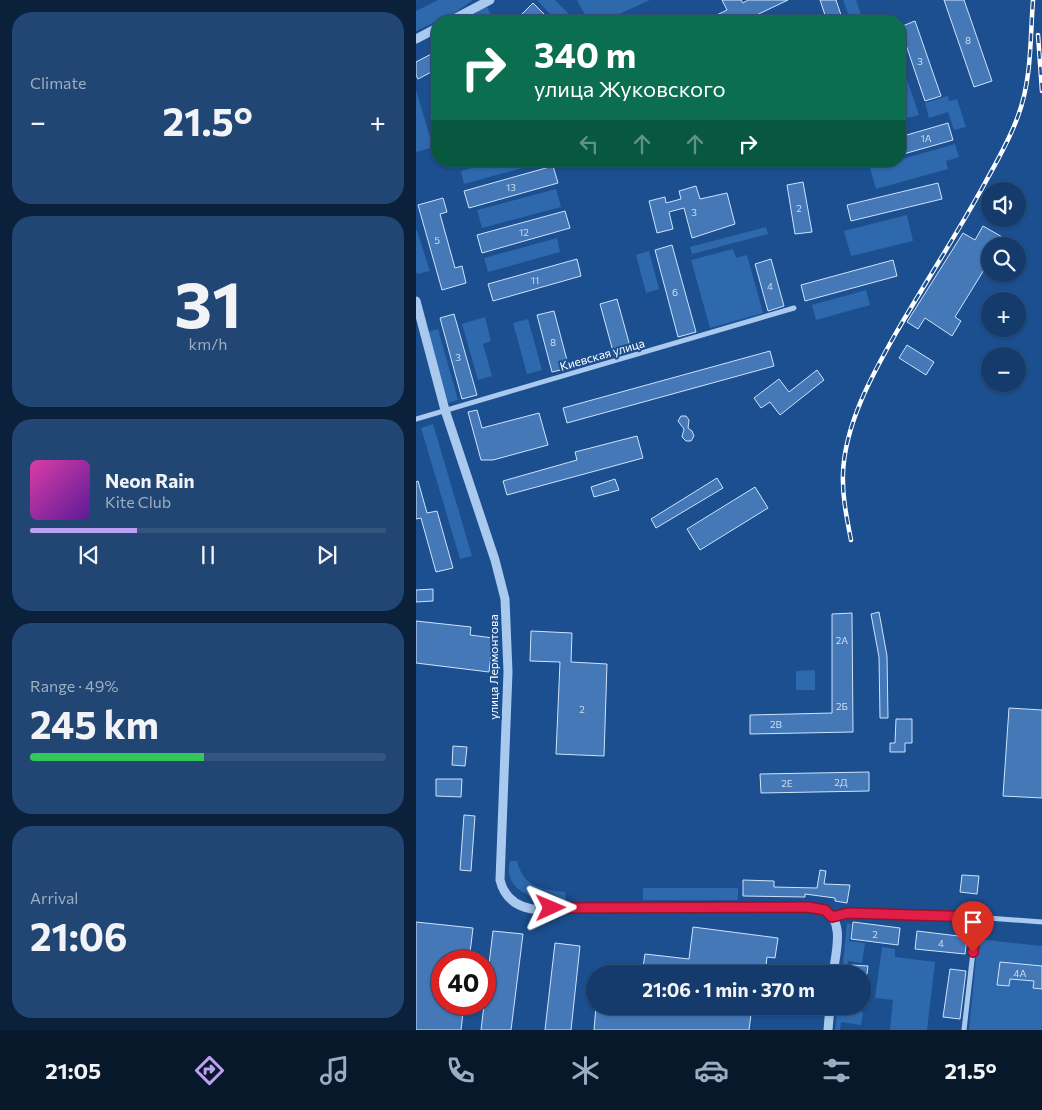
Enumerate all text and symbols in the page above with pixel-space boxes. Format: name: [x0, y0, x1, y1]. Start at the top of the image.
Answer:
text: 340 m: [534, 32, 636, 75]
house number: 8: [965, 34, 971, 46]
icon: right: [451, 35, 516, 100]
house number: 3: [917, 55, 923, 67]
text: Climate: [30, 73, 86, 92]
text: улица Жуковского: [534, 75, 726, 102]
text: 21.5°: [163, 97, 253, 144]
text: −: [30, 104, 46, 138]
text: +: [370, 104, 386, 138]
icon: left: [575, 130, 603, 158]
icon: ahead: [628, 130, 656, 158]
icon: ahead: [681, 130, 709, 158]
icon: right: [734, 130, 762, 158]
house number: 1А: [920, 132, 932, 144]
house number: 13: [506, 181, 516, 193]
map controls: [981, 182, 1026, 392]
button: sound: [981, 182, 1026, 227]
house number: 2: [796, 202, 802, 214]
house number: 3: [691, 206, 697, 218]
house number: 12: [519, 226, 529, 238]
house number: 5: [434, 234, 440, 246]
button: search: [981, 237, 1026, 282]
text: 31: [174, 262, 242, 341]
house number: 11: [531, 274, 539, 286]
house number: 4: [767, 280, 773, 292]
house number: 6: [672, 286, 678, 298]
button: +: [981, 292, 1026, 337]
text: km/h: [189, 334, 227, 353]
street label: Киевская улица: [558, 335, 646, 373]
house number: 8: [550, 336, 556, 348]
button: −: [981, 347, 1026, 392]
house number: 3: [455, 351, 461, 363]
text: Neon Rain: [105, 469, 195, 492]
text: Kite Club: [105, 492, 171, 511]
icon: previous: [75, 541, 103, 569]
icon: pause: [194, 541, 222, 569]
icon: next: [313, 541, 341, 569]
street label: улица Лермонтова: [486, 614, 500, 720]
house number: 2А: [836, 634, 848, 646]
text: Range · 49%: [30, 676, 118, 695]
text: 245 km: [30, 700, 159, 747]
house number: 2Б: [836, 700, 848, 712]
house number: 2: [579, 703, 585, 715]
house number: 2В: [770, 718, 783, 730]
house number: 2Д: [834, 776, 848, 788]
house number: 2Е: [781, 777, 793, 789]
position arrow: [524, 881, 576, 933]
text: Arrival: [30, 888, 78, 907]
pin: [952, 901, 994, 952]
icon: arrive: [959, 908, 987, 936]
text: 21:06: [30, 912, 128, 959]
house number: 2: [872, 928, 878, 940]
house number: 4: [938, 937, 944, 949]
speed limit sign: 40: [431, 950, 496, 1015]
house number: 4А: [1014, 967, 1027, 979]
text: 21:06 · 1 min · 370 m: [642, 978, 815, 1001]
icon: directions: [192, 1053, 227, 1088]
icon: music: [317, 1053, 352, 1088]
icon: phone: [443, 1053, 478, 1088]
icon: climate: [568, 1053, 603, 1088]
icon: car: [694, 1053, 729, 1088]
icon: filters: [819, 1053, 854, 1088]
text: 21:05: [45, 1057, 101, 1084]
text: 21.5°: [945, 1057, 997, 1084]

